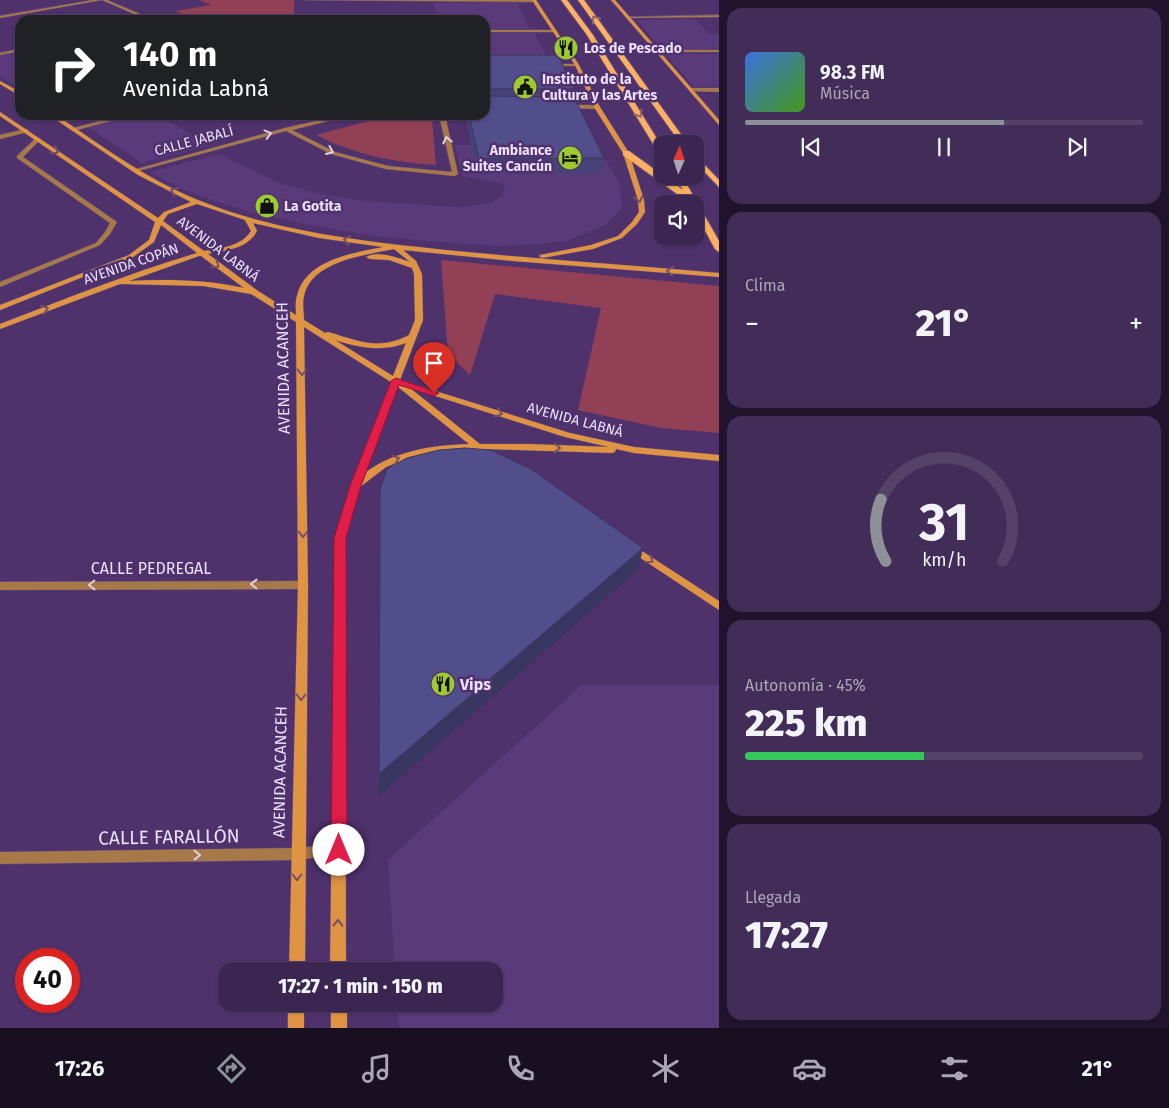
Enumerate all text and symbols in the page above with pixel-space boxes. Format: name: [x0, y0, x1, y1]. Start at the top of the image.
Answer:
one-way arrow: [592, 16, 600, 25]
text: 140 m: [123, 33, 217, 75]
icon: right: [40, 35, 105, 100]
restaurant icon: Los de Pescado: [553, 35, 579, 61]
place label: Los de Pescado: [584, 40, 682, 57]
text: 98.3 FM: [820, 61, 885, 84]
place label: Instituto de la Cultura y las Artes: [542, 71, 658, 104]
public building icon: Instituto de la Cultura y las Artes: [512, 74, 538, 100]
text: Avenida Labná: [123, 75, 269, 102]
text: Música: [820, 84, 870, 103]
one-way arrow: [632, 109, 642, 118]
street label: CALLE JABALÍ: [152, 121, 235, 160]
one-way arrow: [263, 129, 272, 140]
icon: previous: [797, 133, 825, 161]
icon: pause: [930, 133, 958, 161]
icon: next: [1063, 133, 1091, 161]
north arrow: [654, 135, 704, 185]
map controls: [654, 135, 704, 245]
one-way arrow: [443, 136, 453, 145]
place label: Ambiance Suites Cancún: [463, 142, 552, 175]
one-way arrow: [50, 145, 59, 154]
one-way arrow: [325, 145, 334, 156]
hotel icon: Ambiance Suites Cancún: [557, 145, 583, 171]
one-way arrow: [170, 187, 179, 197]
shop icon: La Gotita: [254, 193, 280, 219]
one-way arrow: [633, 195, 644, 204]
button: sound: [654, 195, 704, 245]
place label: La Gotita: [284, 198, 342, 215]
street label: AVENIDA LABNÁ: [174, 212, 263, 285]
one-way arrow: [342, 235, 351, 245]
street label: AVENIDA COPÁN: [81, 239, 181, 288]
one-way arrow: [210, 259, 220, 268]
one-way arrow: [666, 266, 674, 277]
text: Clima: [745, 276, 785, 295]
text: 21°: [916, 300, 972, 346]
street label: AVENIDA ACANCEH: [272, 302, 294, 434]
one-way arrow: [40, 305, 49, 315]
text: −: [745, 307, 759, 340]
text: +: [1129, 307, 1143, 340]
pin: [413, 342, 455, 393]
icon: arrive: [420, 349, 448, 377]
one-way arrow: [297, 368, 307, 376]
street label: AVENIDA LABNÁ: [525, 398, 625, 441]
one-way arrow: [495, 408, 503, 418]
one-way arrow: [553, 443, 561, 454]
one-way arrow: [391, 455, 399, 465]
text: 31: [918, 491, 969, 554]
one-way arrow: [298, 531, 308, 539]
text: km/h: [922, 549, 966, 571]
one-way arrow: [645, 554, 654, 563]
street label: CALLE PEDREGAL: [91, 559, 211, 578]
one-way arrow: [250, 579, 258, 589]
one-way arrow: [88, 580, 96, 590]
restaurant icon: Vips: [430, 671, 456, 697]
place label: Vips: [459, 675, 491, 694]
text: Autonomía · 45%: [745, 676, 866, 695]
one-way arrow: [296, 694, 306, 701]
text: 225 km: [745, 700, 868, 746]
street label: AVENIDA ACANCEH: [269, 706, 291, 838]
position arrow: [312, 823, 364, 875]
street label: CALLE FARALLÓN: [98, 824, 240, 850]
one-way arrow: [193, 849, 201, 860]
one-way arrow: [292, 874, 302, 881]
text: Llegada: [745, 888, 801, 907]
text: 17:27: [745, 912, 828, 958]
one-way arrow: [333, 918, 343, 926]
speed limit sign: 40: [15, 948, 80, 1013]
text: 17:27 · 1 min · 150 m: [278, 975, 443, 998]
icon: directions: [214, 1051, 249, 1086]
icon: music: [359, 1051, 394, 1086]
icon: phone: [503, 1051, 538, 1086]
icon: climate: [648, 1051, 683, 1086]
icon: car: [792, 1051, 827, 1086]
icon: filters: [937, 1051, 972, 1086]
text: 17:26: [55, 1055, 104, 1082]
text: 21°: [1082, 1055, 1114, 1082]

